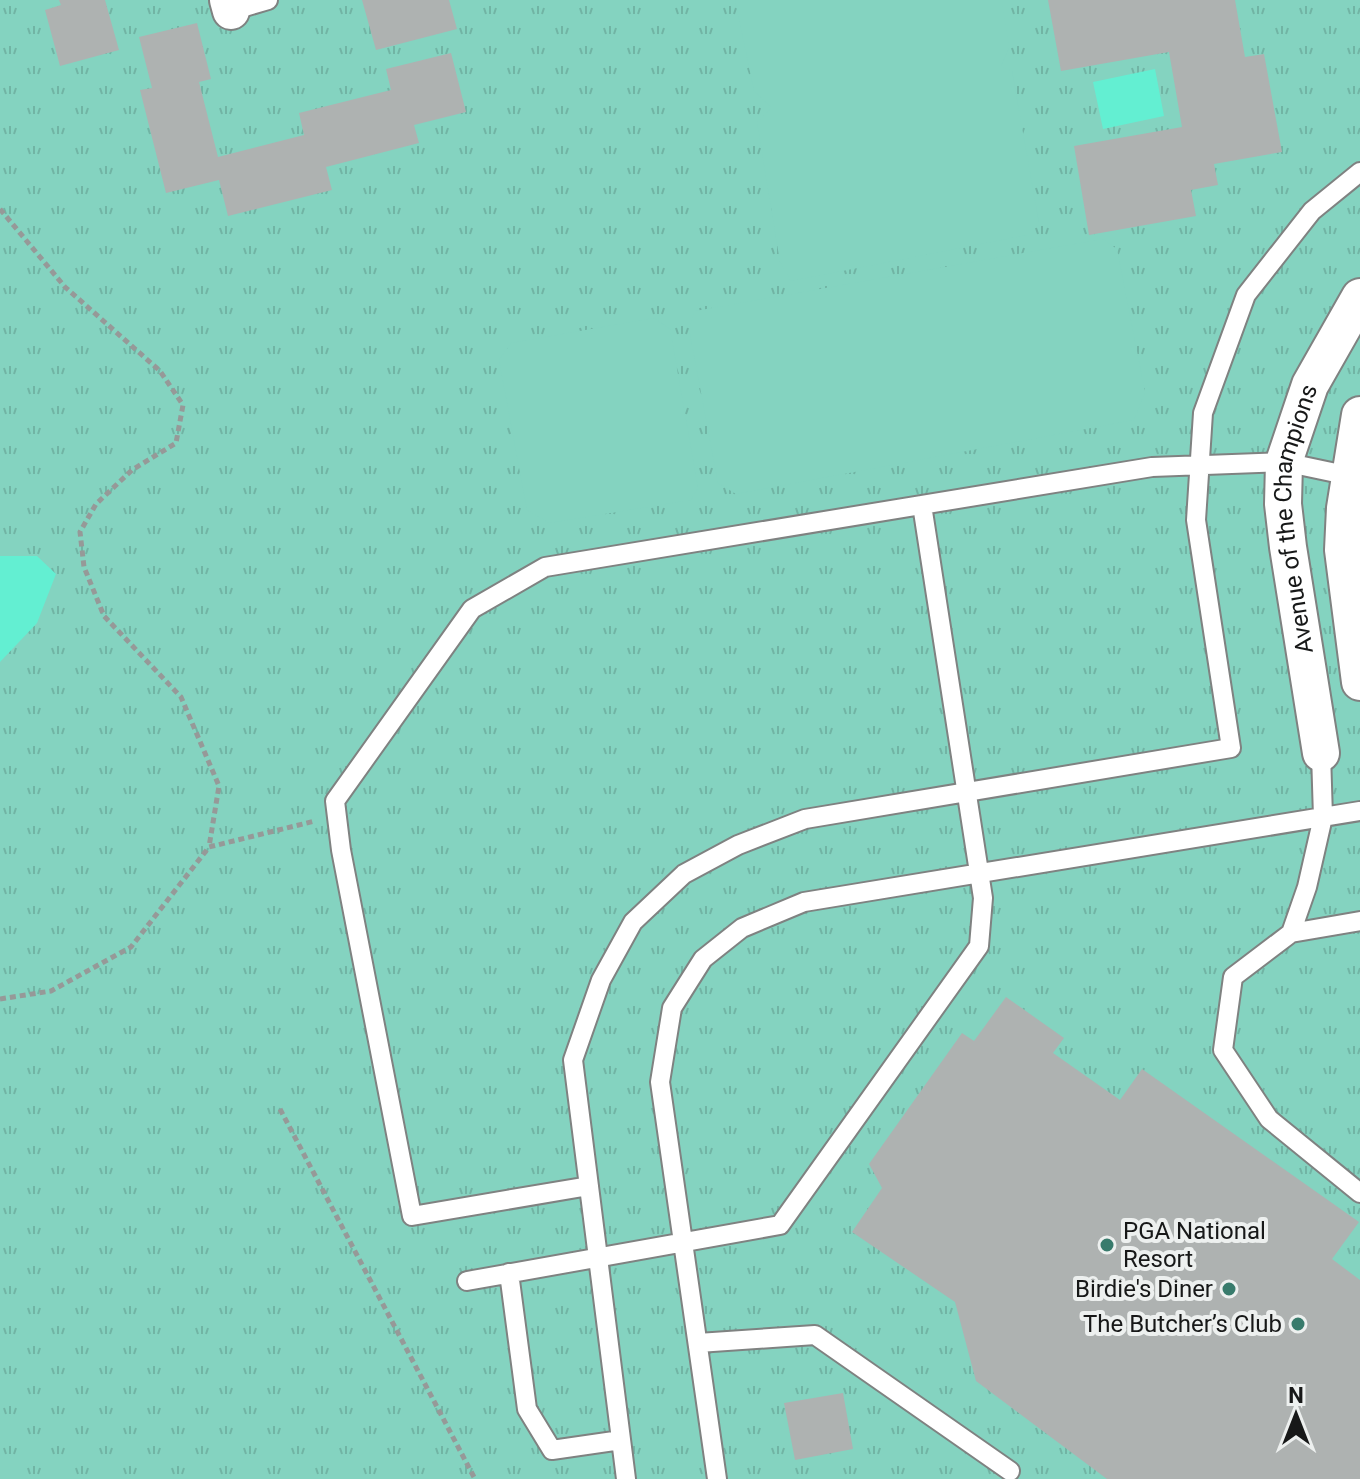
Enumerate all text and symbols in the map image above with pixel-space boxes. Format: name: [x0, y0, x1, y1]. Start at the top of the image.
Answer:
street label: Avenue of the Champions: [1269, 381, 1323, 655]
place label: PGA National Resort: [1123, 1217, 1266, 1273]
marker: PGA National Resort: [1098, 1236, 1116, 1254]
place label: Birdie's Diner: [1075, 1275, 1213, 1303]
marker: Birdie's Diner: [1220, 1280, 1238, 1298]
place label: The Butcher’s Club: [1083, 1310, 1282, 1338]
marker: The Butcher’s Club: [1289, 1315, 1307, 1333]
north arrow: [1256, 1375, 1336, 1455]
text: N: [1288, 1383, 1304, 1408]

